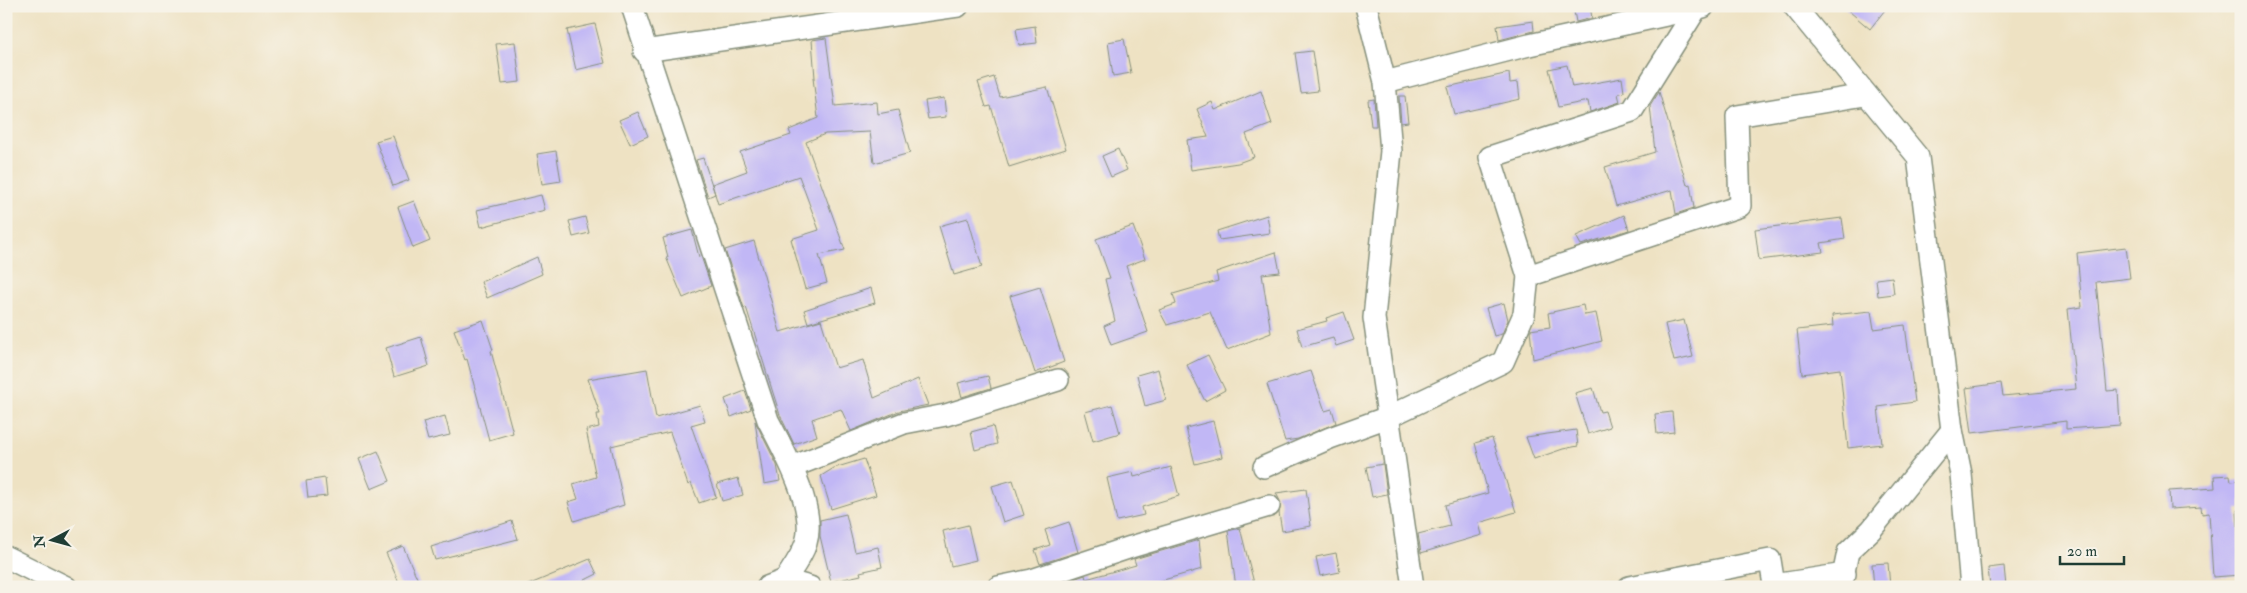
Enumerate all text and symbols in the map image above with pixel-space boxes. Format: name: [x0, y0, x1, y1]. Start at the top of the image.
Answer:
north arrow: [28, 516, 78, 566]
scale bar: [2060, 533, 2123, 565]
text: N: [30, 534, 49, 549]
text: 20 m: [2067, 542, 2097, 561]

